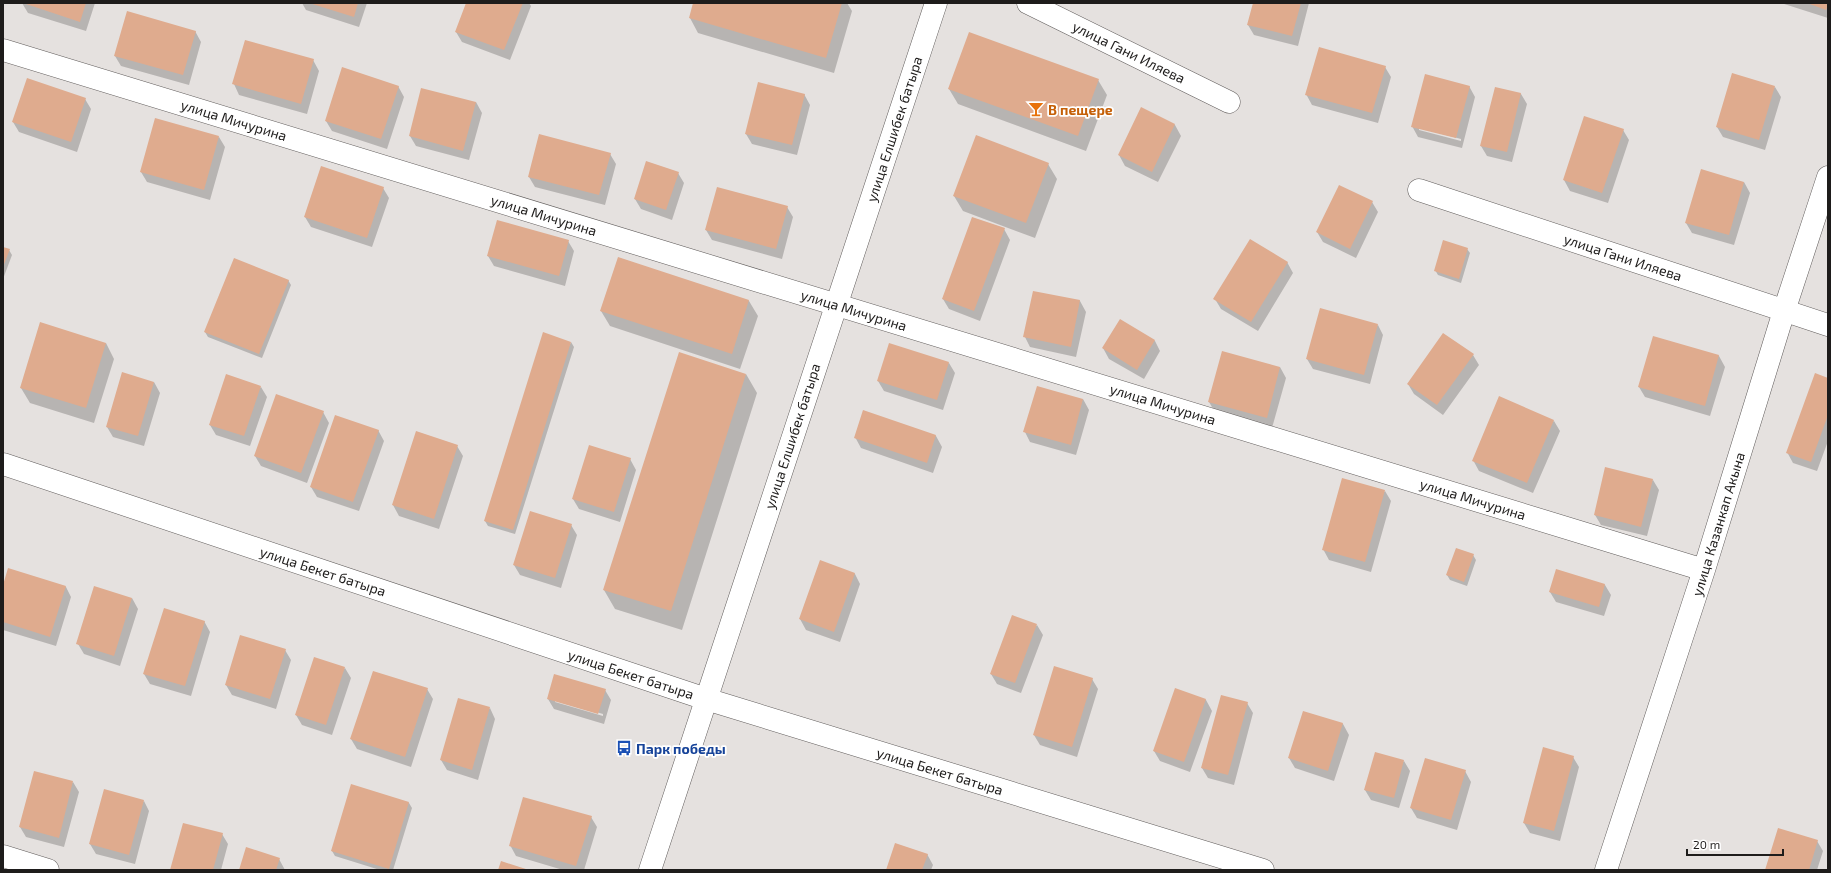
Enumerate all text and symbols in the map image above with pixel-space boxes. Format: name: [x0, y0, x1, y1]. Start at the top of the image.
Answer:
street label: улица Гани Иляева: [1070, 17, 1188, 87]
street label: улица Елшибек батыра: [862, 54, 926, 204]
street label: улица Мичурина: [179, 96, 289, 144]
bar icon: В пещере: [1027, 100, 1045, 118]
place label: В пещере: [1048, 101, 1113, 118]
street label: улица Мичурина: [489, 191, 599, 239]
street label: улица Гани Иляева: [1562, 230, 1684, 284]
street label: улица Мичурина: [799, 286, 909, 334]
street label: улица Елшибек батыра: [760, 361, 824, 511]
street label: улица Мичурина: [1108, 380, 1218, 428]
street label: улица Казанкап Акына: [1688, 450, 1748, 598]
street label: улица Мичурина: [1418, 475, 1528, 523]
street label: улица Бекет батыра: [258, 543, 388, 599]
street label: улица Бекет батыра: [566, 646, 696, 702]
bus stop icon: Парк победы: [615, 739, 633, 757]
place label: Парк победы: [636, 740, 726, 757]
street label: улица Бекет батыра: [875, 744, 1005, 798]
scale bar: [1687, 831, 1783, 857]
text: 20 m: [1693, 837, 1720, 851]

